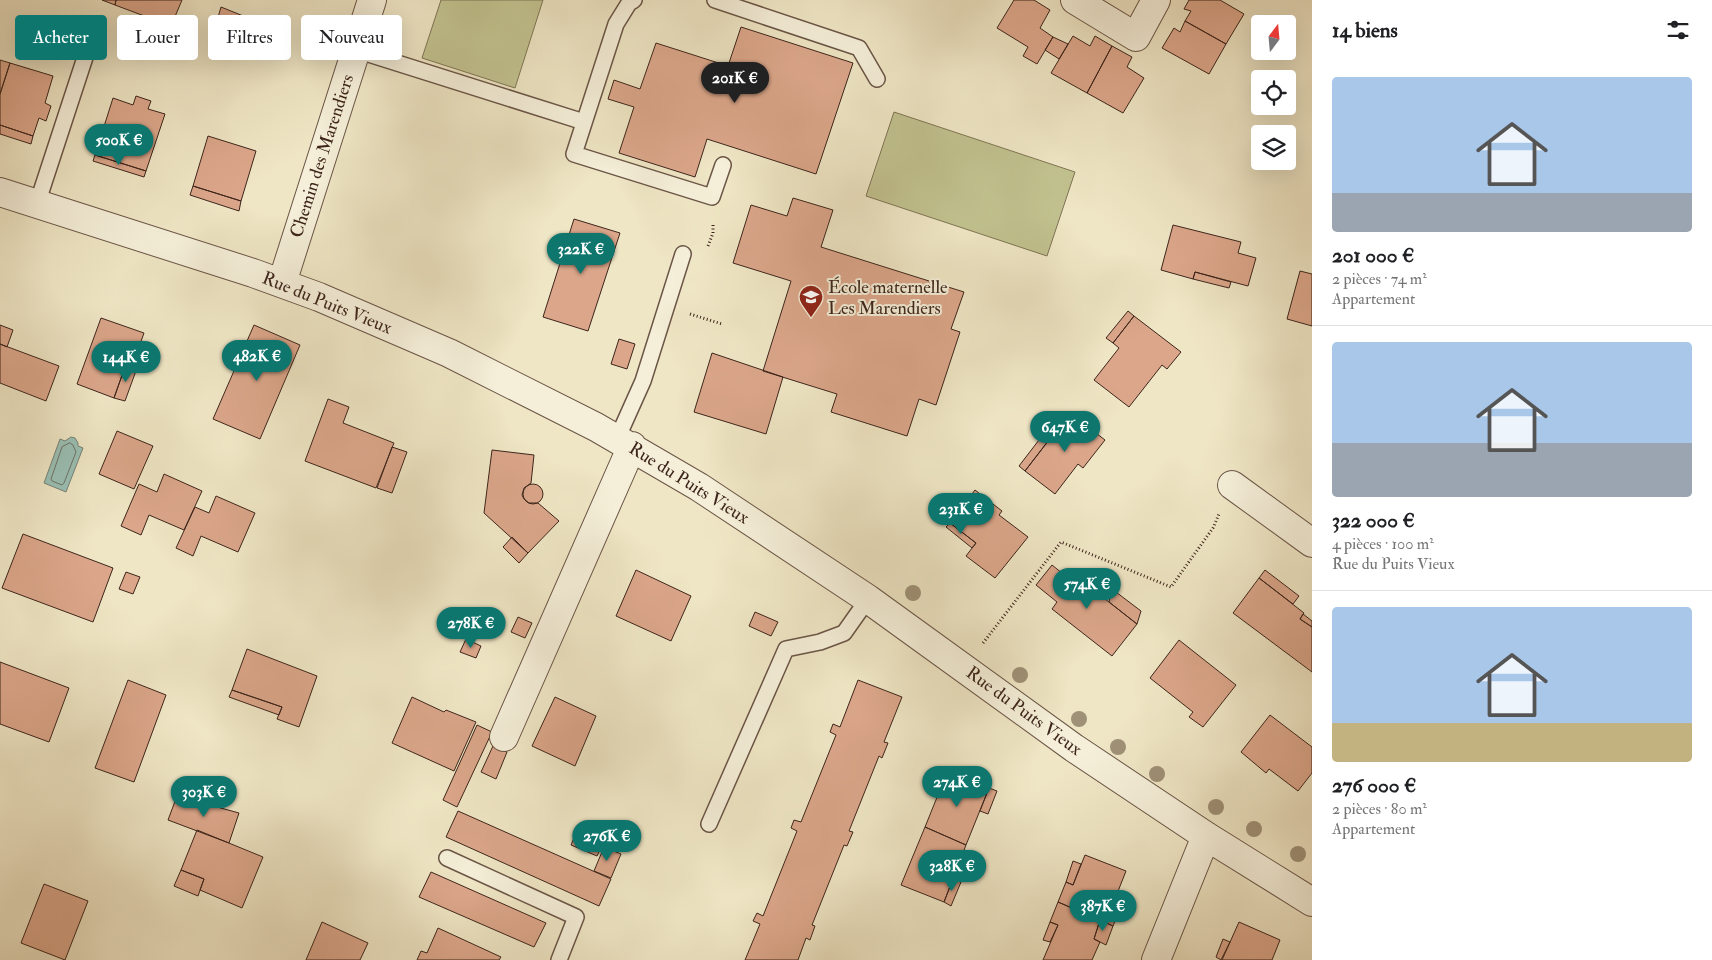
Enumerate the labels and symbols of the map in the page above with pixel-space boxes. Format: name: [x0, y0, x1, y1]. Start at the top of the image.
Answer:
north arrow: [1251, 15, 1296, 60]
pin: 201K €: [694, 62, 776, 104]
street label: Chemin des Marendiers: [285, 71, 359, 241]
pin: 500K €: [78, 124, 160, 166]
pin: 322K €: [540, 232, 622, 275]
street label: Rue du Puits Vieux: [259, 267, 395, 339]
place label: École maternelle Les Marendiers: [828, 276, 948, 320]
school or university icon: École maternelle Les Marendiers: [798, 284, 824, 318]
pin: 144K €: [85, 340, 167, 383]
pin: 482K €: [216, 340, 298, 382]
pin: 647K €: [1024, 410, 1106, 453]
street label: Rue du Puits Vieux: [624, 437, 754, 529]
pin: 231K €: [920, 492, 1002, 535]
pin: 574K €: [1046, 568, 1128, 610]
pin: 278K €: [430, 606, 512, 649]
street label: Rue du Puits Vieux: [961, 661, 1087, 761]
pin: 274K €: [916, 766, 998, 808]
pin: 303K €: [163, 776, 245, 818]
pin: 276K €: [566, 820, 648, 862]
pin: 328K €: [911, 850, 993, 892]
pin: 387K €: [1062, 890, 1144, 932]

